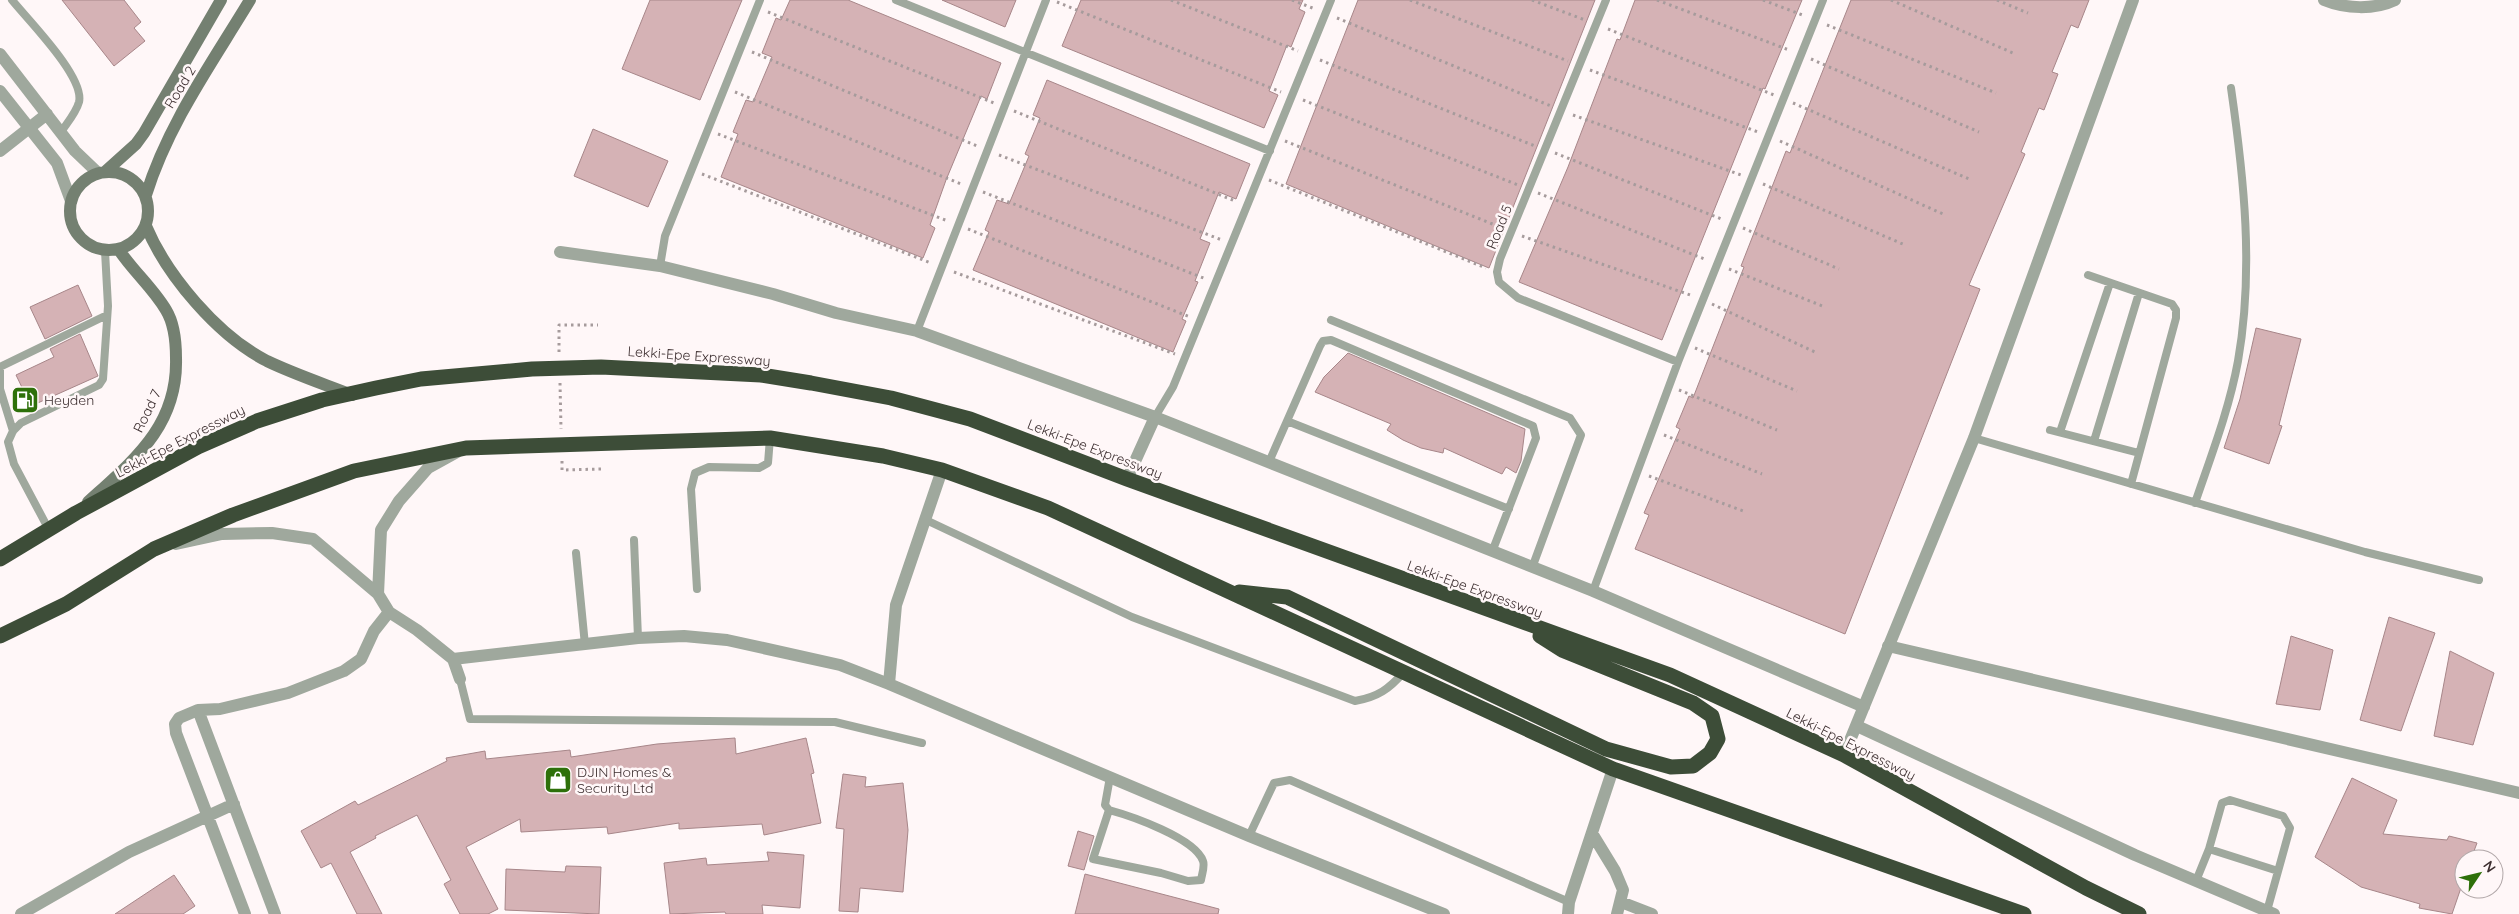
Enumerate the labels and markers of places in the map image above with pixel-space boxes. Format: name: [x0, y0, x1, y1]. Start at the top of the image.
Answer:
fuel station icon: Heyden: [10, 385, 40, 415]
place label: Heyden: [44, 391, 94, 409]
place label: DJIN Homes & Security Ltd: [577, 763, 672, 797]
shop icon: DJIN Homes & Security Ltd: [543, 765, 573, 795]

